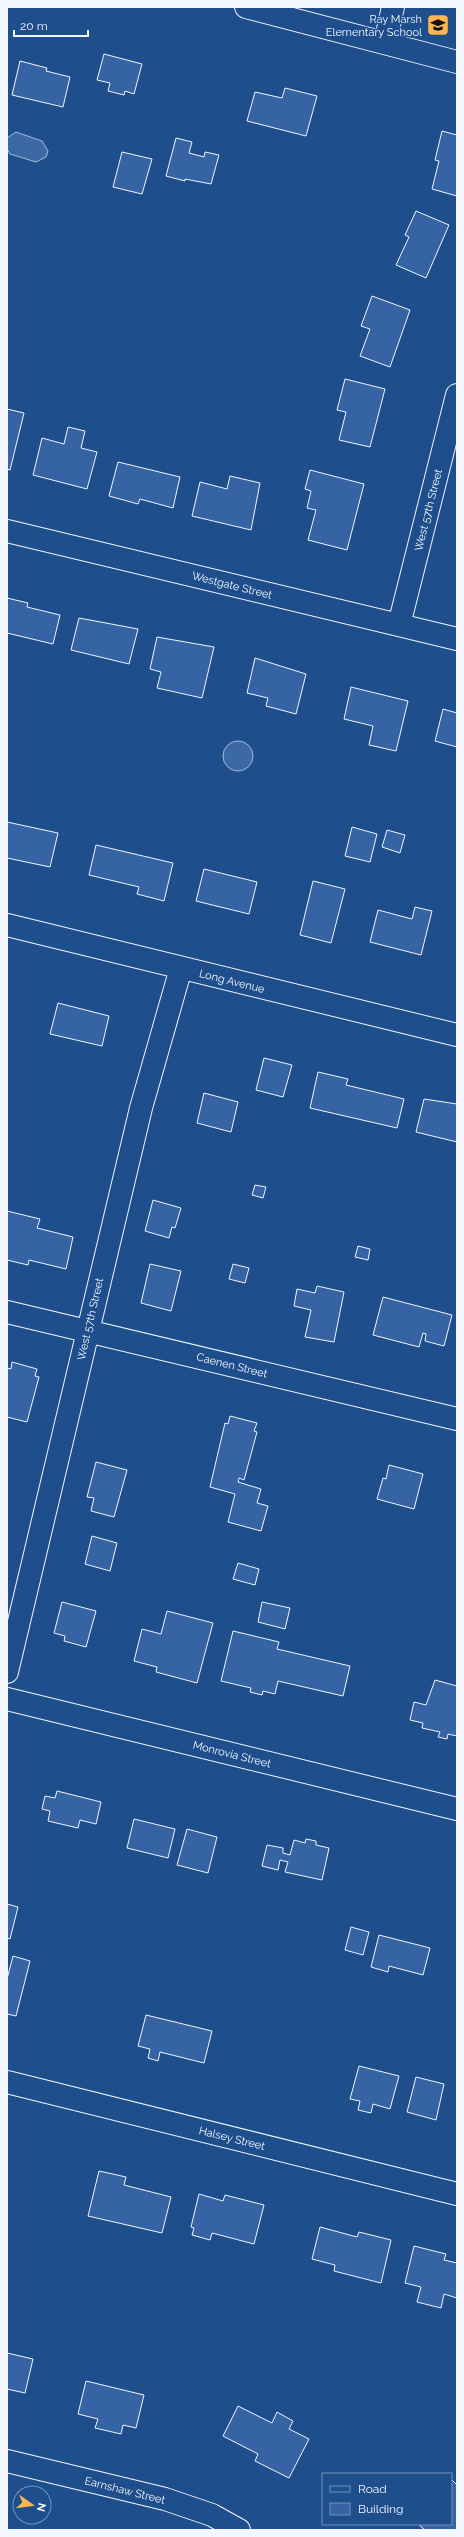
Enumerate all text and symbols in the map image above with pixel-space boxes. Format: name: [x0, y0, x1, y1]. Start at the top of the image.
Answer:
scale bar: [14, 12, 88, 38]
school or university icon: Ray Marsh Elementary School: [425, 12, 451, 38]
place label: Ray Marsh Elementary School: [326, 13, 422, 39]
text: 20 m: [20, 19, 48, 33]
street label: West 57th Street: [412, 467, 445, 553]
street label: Westgate Street: [190, 569, 274, 602]
street label: Long Avenue: [198, 967, 267, 996]
street label: West 57th Street: [75, 1276, 106, 1362]
street label: Caenen Street: [195, 1350, 269, 1381]
street label: Monrovia Street: [191, 1738, 273, 1771]
street label: Halsey Street: [197, 2124, 267, 2153]
legend: [322, 2473, 452, 2525]
street label: Earnshaw Street: [83, 2474, 167, 2507]
text: Road: [358, 2482, 387, 2496]
north arrow: [12, 2485, 52, 2525]
text: N: [34, 2502, 49, 2513]
text: Building: [358, 2502, 404, 2516]

